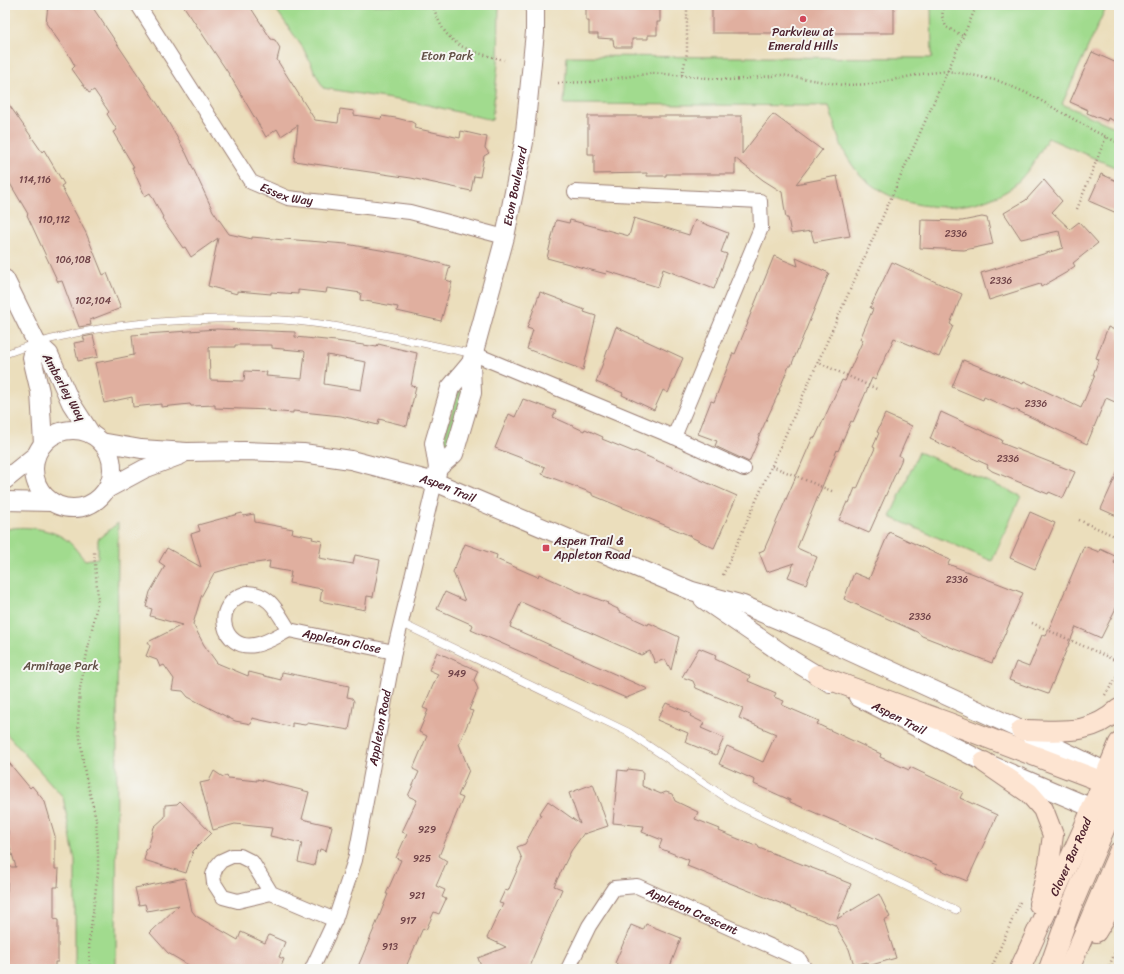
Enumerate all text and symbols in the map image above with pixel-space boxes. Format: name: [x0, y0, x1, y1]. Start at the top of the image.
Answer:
marker: Parkview at Emerald Hills: [798, 14, 808, 24]
place label: Parkview at Emerald Hills: [768, 21, 838, 57]
park label: Eton Park: [421, 45, 474, 67]
street label: Eton Boulevard: [496, 144, 534, 228]
house number: 114,116: [19, 171, 51, 189]
street label: Essex Way: [256, 176, 315, 212]
house number: 110,112: [38, 211, 70, 229]
house number: 2336: [945, 225, 968, 243]
house number: 106,108: [55, 251, 91, 269]
house number: 2336: [990, 272, 1013, 290]
house number: 102,104: [75, 292, 111, 310]
street label: Amberley Way: [36, 348, 92, 426]
house number: 2336: [1025, 395, 1048, 413]
house number: 2336: [997, 450, 1020, 468]
street label: Aspen Trail: [416, 467, 480, 509]
place label: Aspen Trail & Appleton Road: [553, 530, 631, 566]
marker: Aspen Trail & Appleton Road: [541, 543, 551, 553]
house number: 2336: [946, 571, 969, 589]
house number: 2336: [909, 608, 932, 626]
street label: Appleton Close: [300, 622, 383, 660]
park label: Armitage Park: [22, 655, 99, 677]
house number: 949: [448, 665, 466, 683]
street label: Appleton Road: [362, 687, 398, 768]
street label: Aspen Trail: [867, 694, 931, 742]
street label: Clover Bar Road: [1043, 814, 1098, 900]
house number: 929: [418, 821, 436, 839]
house number: 925: [413, 850, 431, 868]
street label: Appleton Crescent: [642, 880, 742, 941]
house number: 921: [409, 887, 425, 905]
house number: 917: [400, 912, 417, 930]
house number: 913: [382, 938, 398, 956]

